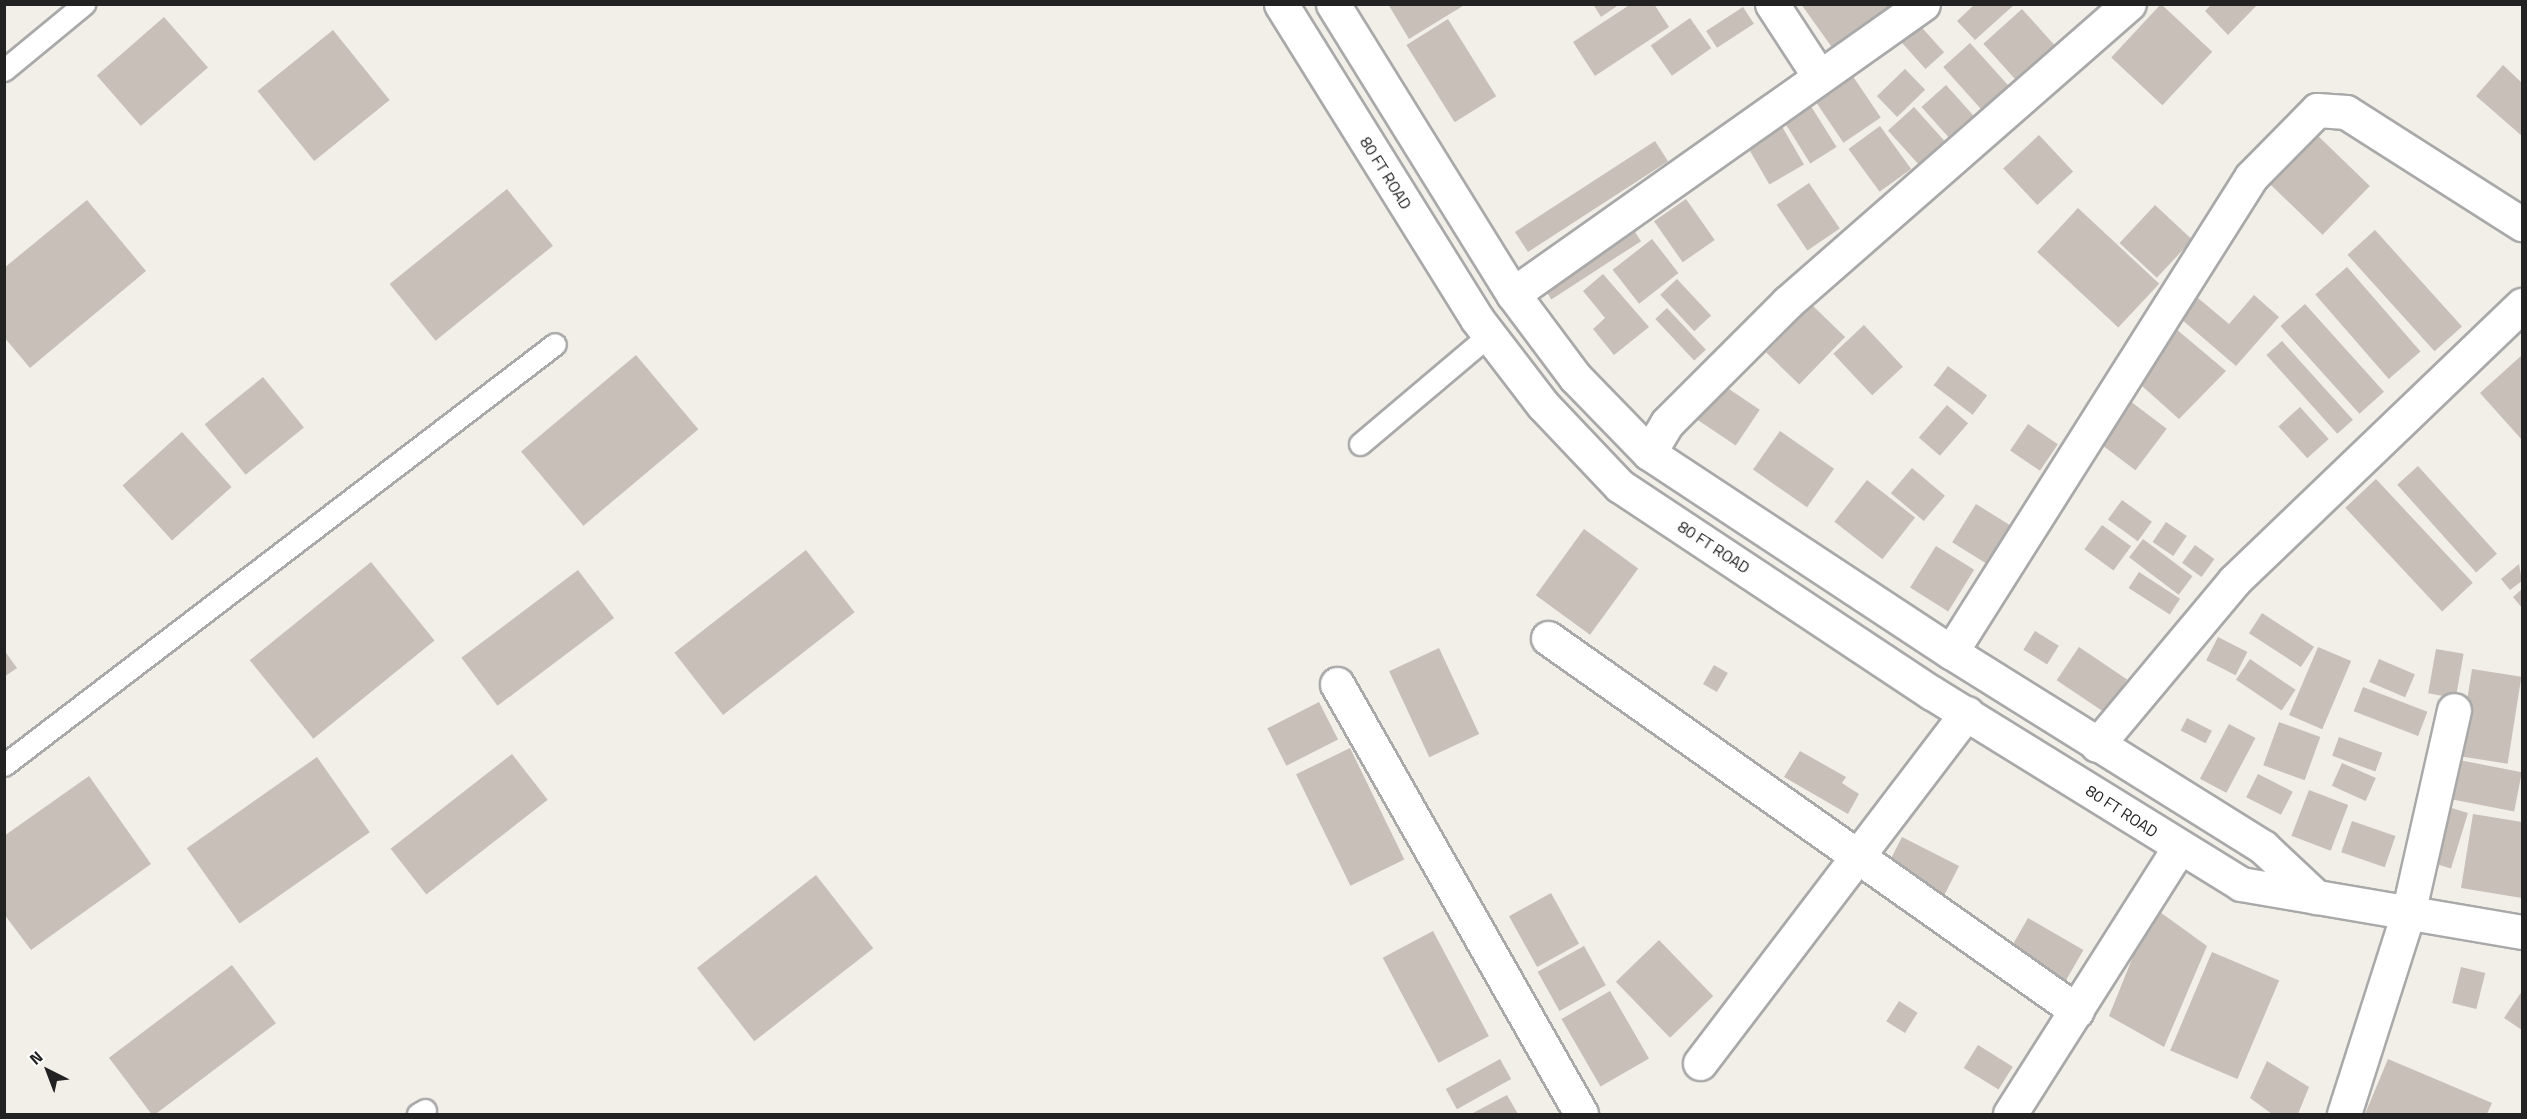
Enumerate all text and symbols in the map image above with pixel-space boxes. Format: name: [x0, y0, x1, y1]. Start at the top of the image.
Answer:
street label: 80 FT ROAD: [1356, 133, 1416, 213]
street label: 80 FT ROAD: [1674, 517, 1754, 577]
street label: 80 FT ROAD: [2082, 781, 2162, 841]
north arrow: [18, 1041, 78, 1101]
text: N: [24, 1045, 48, 1070]

